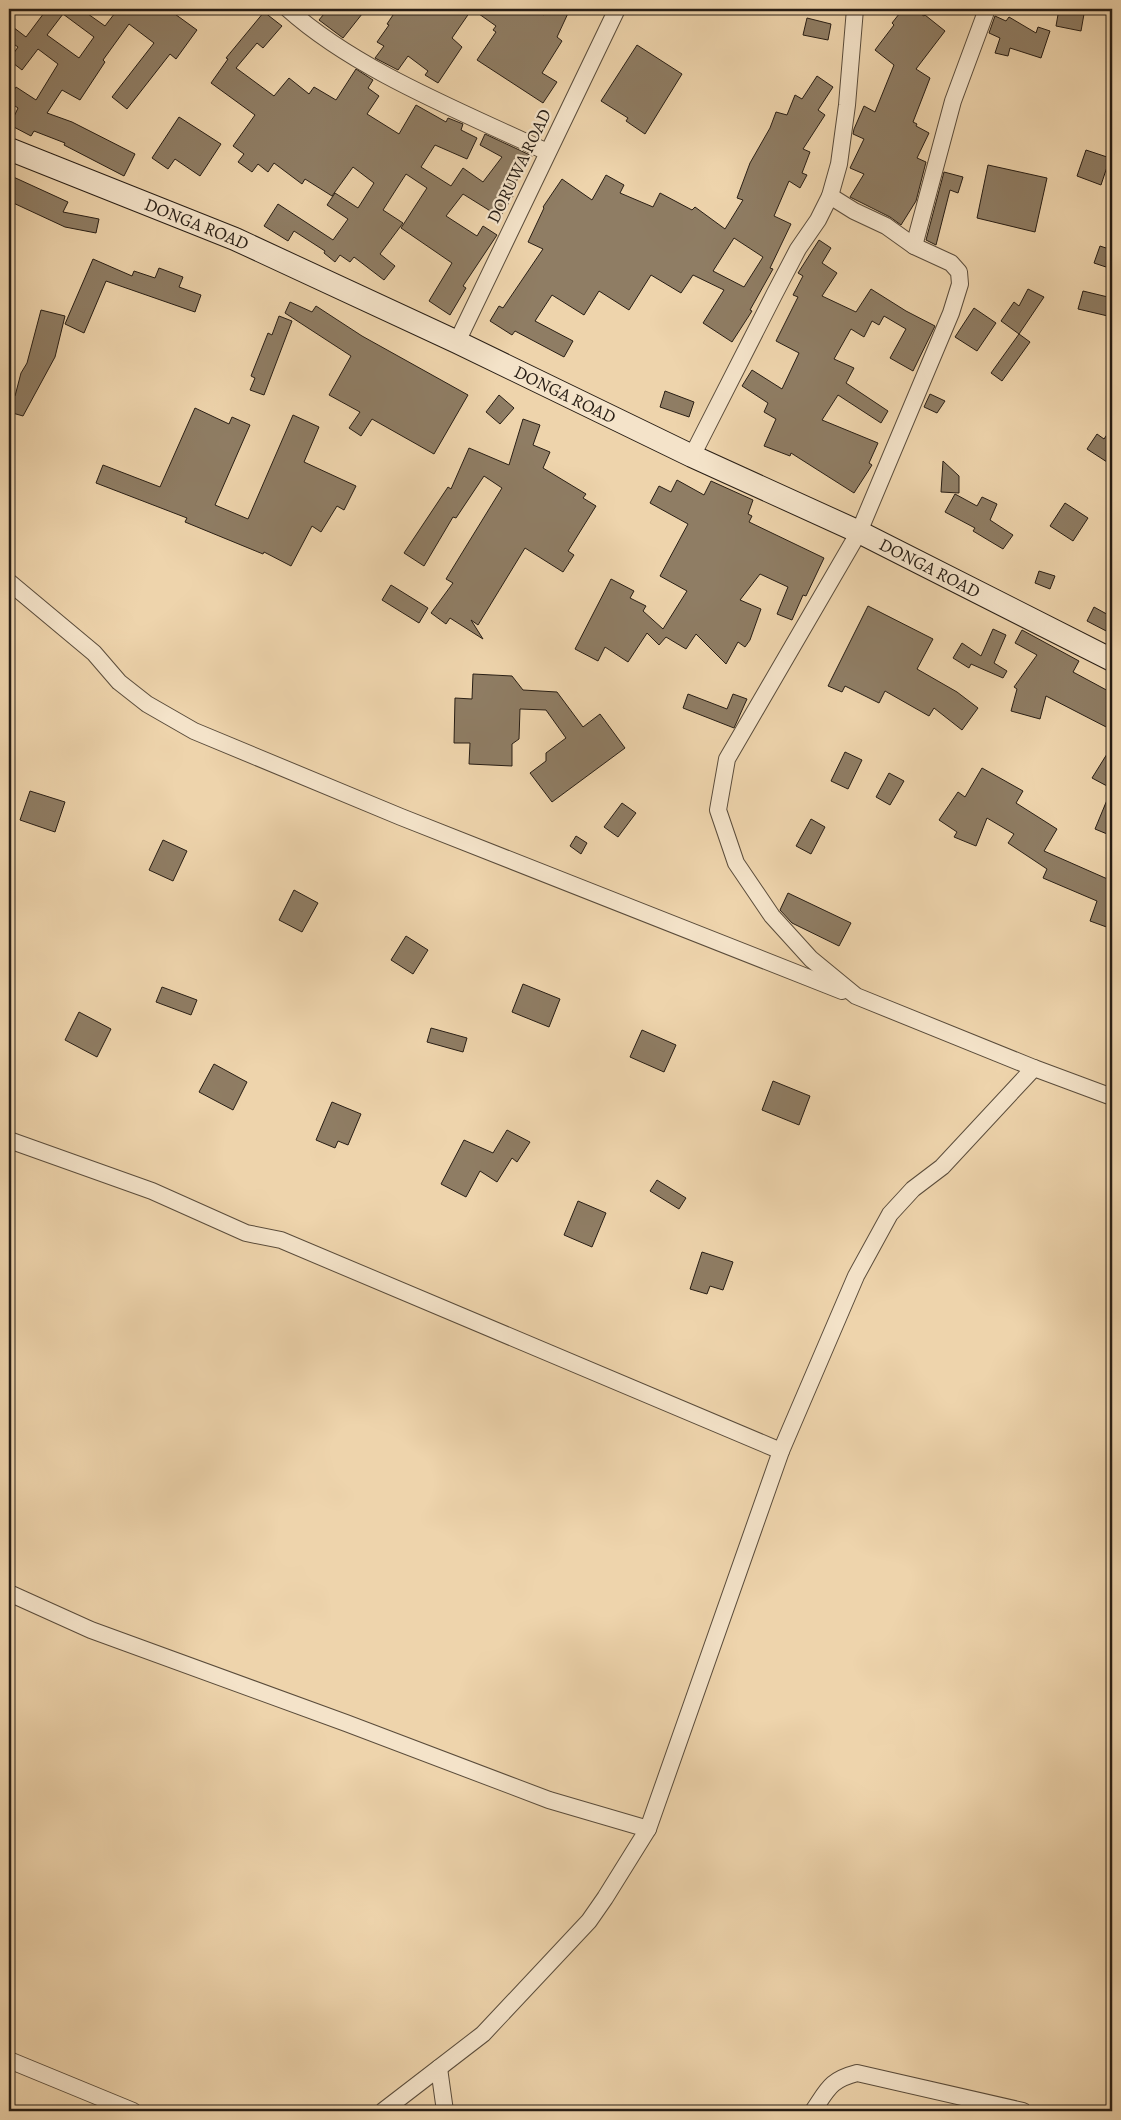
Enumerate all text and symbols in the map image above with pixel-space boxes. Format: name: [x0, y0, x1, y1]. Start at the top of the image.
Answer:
street label: DORUWA ROAD: [481, 105, 557, 227]
street label: DONGA ROAD: [141, 192, 253, 256]
street label: DONGA ROAD: [510, 359, 620, 429]
street label: DONGA ROAD: [875, 532, 984, 603]

